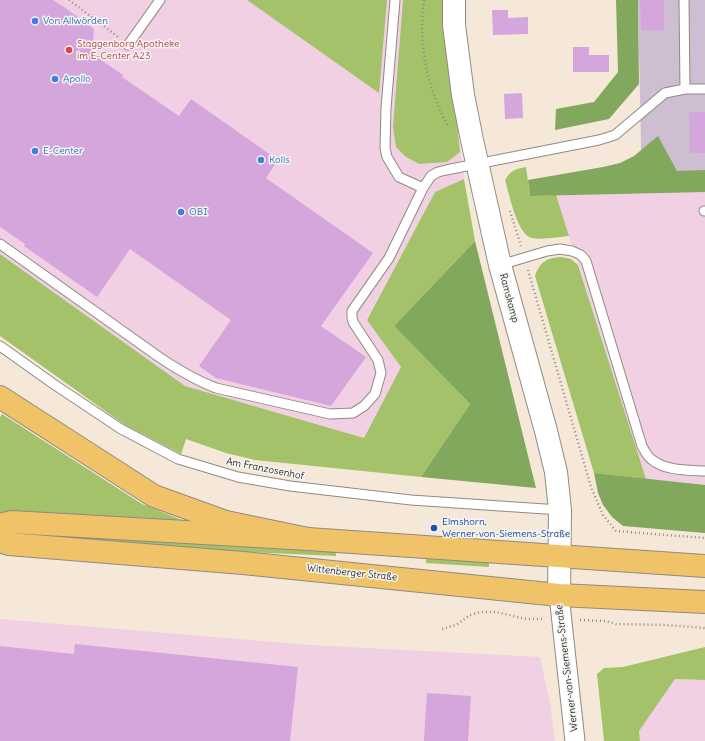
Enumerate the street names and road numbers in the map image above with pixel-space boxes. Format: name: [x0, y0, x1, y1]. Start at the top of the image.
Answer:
street label: Ramskamp: [497, 272, 521, 324]
street label: Am Franzosenhof: [225, 456, 305, 482]
street label: Wittenberger Straße: [306, 562, 398, 584]
street label: Werner-von-Siemens-Straße: [553, 604, 581, 732]

